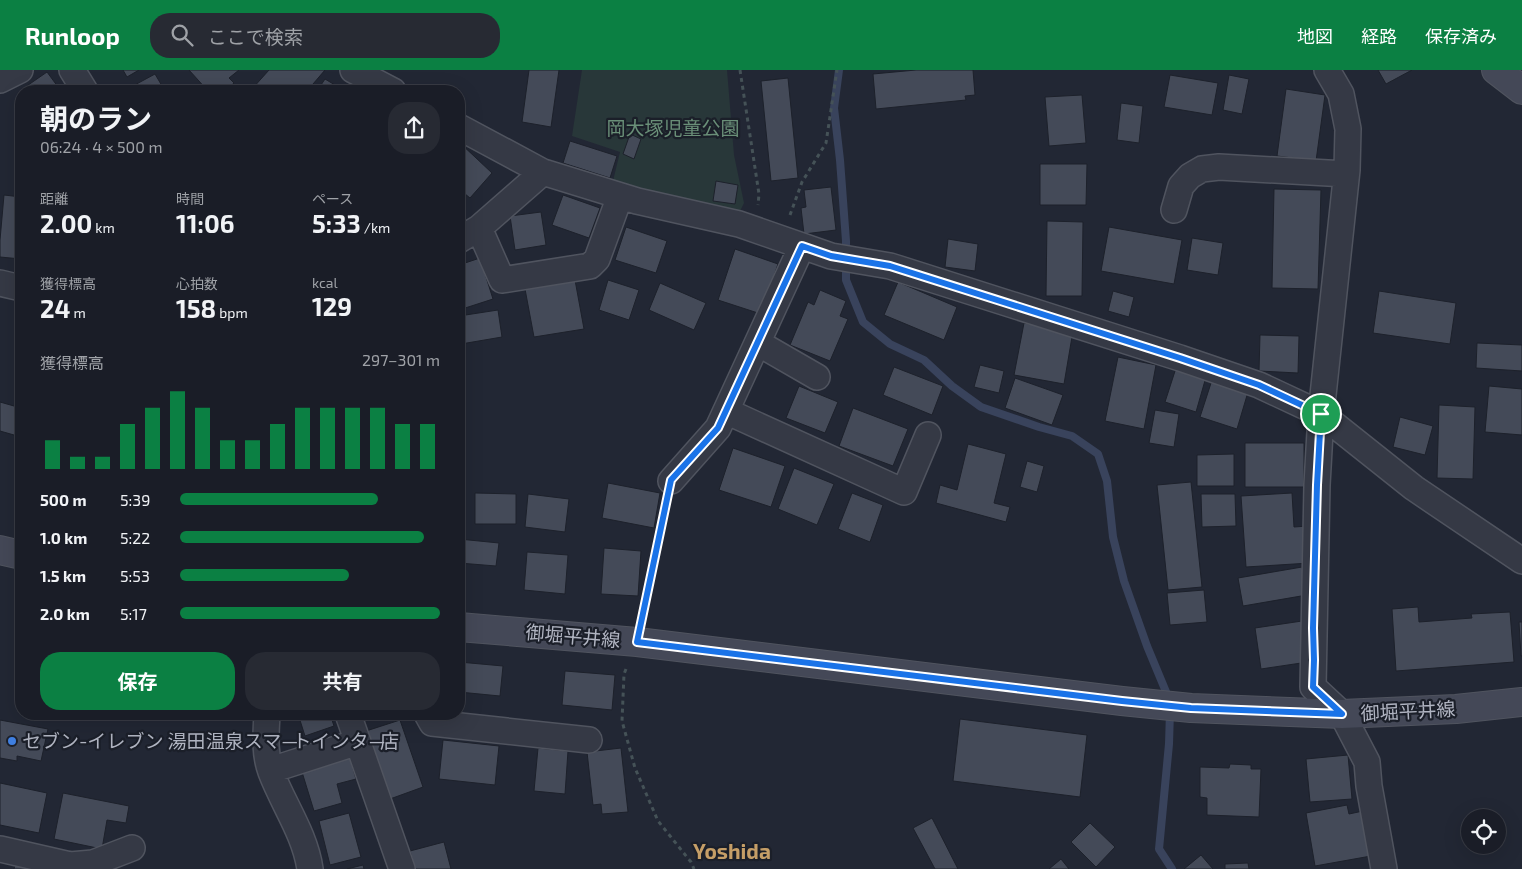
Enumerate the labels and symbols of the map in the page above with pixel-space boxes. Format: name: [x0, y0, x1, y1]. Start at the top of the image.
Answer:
park label: 岡大塚児童公園: [606, 116, 740, 139]
pin: [1300, 393, 1342, 435]
street label: 御堀平井線: [525, 620, 621, 651]
street label: 御堀平井線: [1360, 697, 1456, 724]
place label: セブン-イレブン 湯田温泉スマ―トインタ―店: [22, 729, 399, 752]
marker: セブン-イレブン 湯田温泉スマ―トインタ―店: [6, 735, 18, 747]
district label: Yoshida: [693, 838, 771, 863]

